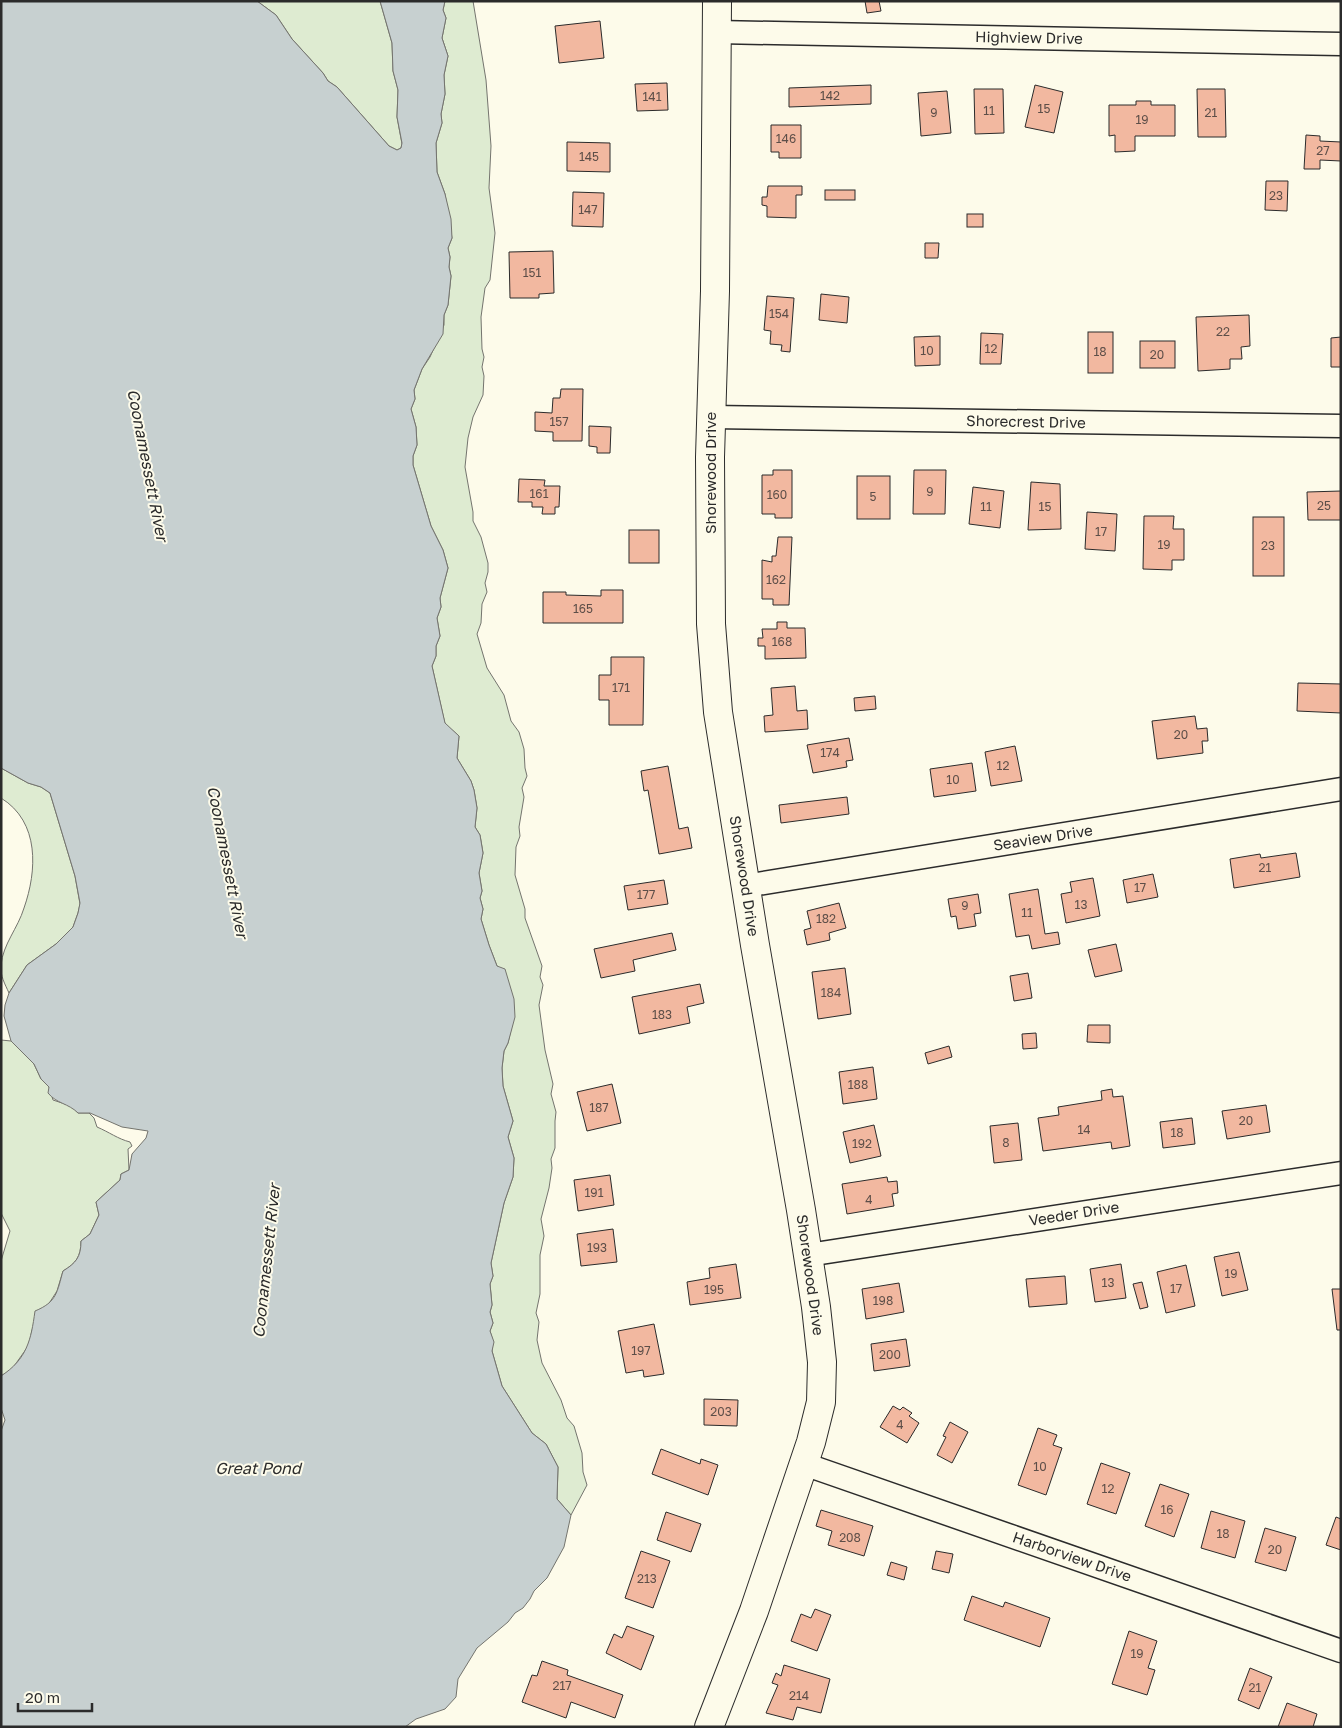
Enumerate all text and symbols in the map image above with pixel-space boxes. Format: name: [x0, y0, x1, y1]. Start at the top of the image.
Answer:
street label: Highview Drive: [975, 27, 1083, 47]
house number: 142: [820, 88, 840, 103]
house number: 141: [643, 89, 662, 104]
house number: 15: [1038, 101, 1050, 116]
house number: 11: [983, 103, 995, 118]
house number: 9: [930, 105, 938, 120]
house number: 21: [1205, 105, 1218, 120]
house number: 19: [1135, 112, 1149, 127]
house number: 146: [776, 131, 796, 146]
house number: 27: [1316, 143, 1330, 158]
house number: 145: [579, 149, 599, 164]
house number: 23: [1269, 188, 1283, 203]
house number: 147: [578, 202, 598, 217]
house number: 151: [523, 265, 541, 280]
house number: 154: [769, 306, 789, 321]
house number: 22: [1216, 324, 1230, 339]
house number: 12: [985, 341, 997, 356]
house number: 10: [920, 343, 934, 358]
house number: 18: [1093, 344, 1107, 359]
house number: 20: [1150, 347, 1164, 362]
water label: Coonamessett River: [123, 387, 173, 546]
street label: Shorecrest Drive: [966, 411, 1086, 431]
street label: Shorewood Drive: [701, 412, 719, 534]
house number: 157: [549, 414, 569, 429]
house number: 9: [926, 484, 934, 499]
house number: 161: [530, 486, 549, 501]
house number: 160: [767, 487, 787, 502]
house number: 5: [870, 489, 877, 504]
house number: 25: [1317, 498, 1331, 513]
house number: 11: [980, 499, 992, 514]
house number: 15: [1039, 499, 1051, 514]
house number: 17: [1095, 524, 1107, 539]
house number: 19: [1157, 537, 1171, 552]
house number: 23: [1261, 538, 1275, 553]
house number: 162: [766, 572, 786, 587]
house number: 165: [573, 601, 593, 616]
house number: 168: [772, 634, 792, 649]
house number: 171: [612, 680, 630, 695]
house number: 20: [1174, 727, 1188, 742]
house number: 174: [820, 745, 840, 760]
house number: 12: [997, 758, 1009, 773]
house number: 10: [946, 772, 960, 787]
water label: Coonamessett River: [203, 784, 253, 943]
street label: Shorewood Drive: [727, 814, 763, 938]
street label: Seaview Drive: [992, 820, 1094, 854]
house number: 21: [1259, 860, 1272, 875]
house number: 17: [1134, 880, 1146, 895]
house number: 177: [637, 887, 655, 902]
house number: 13: [1075, 897, 1087, 912]
house number: 9: [961, 898, 969, 913]
house number: 11: [1021, 905, 1033, 920]
house number: 182: [816, 911, 836, 926]
house number: 184: [821, 985, 841, 1000]
house number: 183: [652, 1007, 672, 1022]
house number: 188: [848, 1077, 868, 1092]
house number: 187: [589, 1100, 609, 1115]
house number: 20: [1239, 1113, 1253, 1128]
house number: 14: [1077, 1122, 1091, 1137]
house number: 18: [1170, 1125, 1184, 1140]
house number: 8: [1002, 1135, 1010, 1150]
house number: 192: [852, 1136, 872, 1151]
water label: Coonamessett River: [248, 1180, 284, 1339]
house number: 191: [585, 1185, 604, 1200]
house number: 4: [865, 1192, 873, 1207]
street label: Veeder Drive: [1027, 1197, 1121, 1229]
street label: Shorewood Drive: [794, 1213, 828, 1337]
house number: 193: [587, 1240, 607, 1255]
house number: 19: [1224, 1266, 1238, 1281]
house number: 13: [1102, 1275, 1114, 1290]
house number: 17: [1170, 1281, 1182, 1296]
house number: 195: [704, 1282, 724, 1297]
house number: 198: [873, 1293, 893, 1308]
house number: 197: [631, 1343, 651, 1358]
house number: 200: [879, 1347, 901, 1362]
house number: 203: [710, 1404, 732, 1419]
house number: 4: [896, 1417, 904, 1432]
water label: Great Pond: [215, 1458, 303, 1478]
house number: 10: [1033, 1459, 1047, 1474]
house number: 12: [1102, 1481, 1114, 1496]
house number: 16: [1160, 1502, 1174, 1517]
house number: 18: [1216, 1526, 1230, 1541]
street label: Harborview Drive: [1011, 1527, 1134, 1585]
house number: 208: [839, 1530, 861, 1545]
house number: 20: [1268, 1542, 1282, 1557]
house number: 213: [637, 1571, 657, 1586]
house number: 19: [1130, 1646, 1144, 1661]
house number: 217: [552, 1678, 572, 1693]
scale bar: [18, 1680, 91, 1712]
house number: 21: [1249, 1680, 1262, 1695]
text: 20 m: [25, 1688, 60, 1706]
house number: 214: [789, 1688, 809, 1703]

